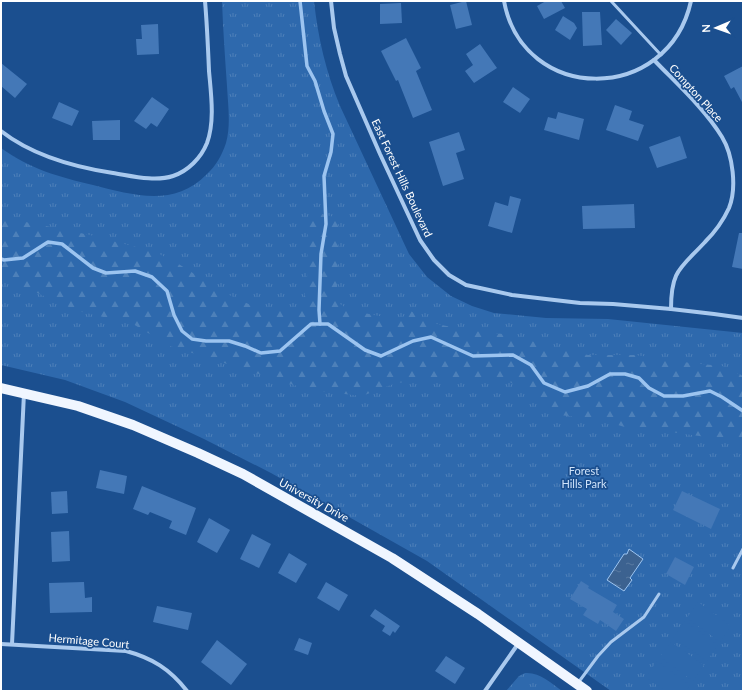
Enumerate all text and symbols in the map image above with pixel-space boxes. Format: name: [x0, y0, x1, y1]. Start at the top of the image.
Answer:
north arrow: [696, 8, 736, 48]
text: N: [699, 24, 712, 33]
street label: Compton Place: [667, 61, 726, 124]
street label: East Forest Hills Boulevard: [369, 117, 436, 239]
park label: Forest Hills Park: [561, 464, 607, 490]
street label: University Drive: [277, 475, 352, 524]
street label: Hermitage Court: [48, 630, 130, 651]

